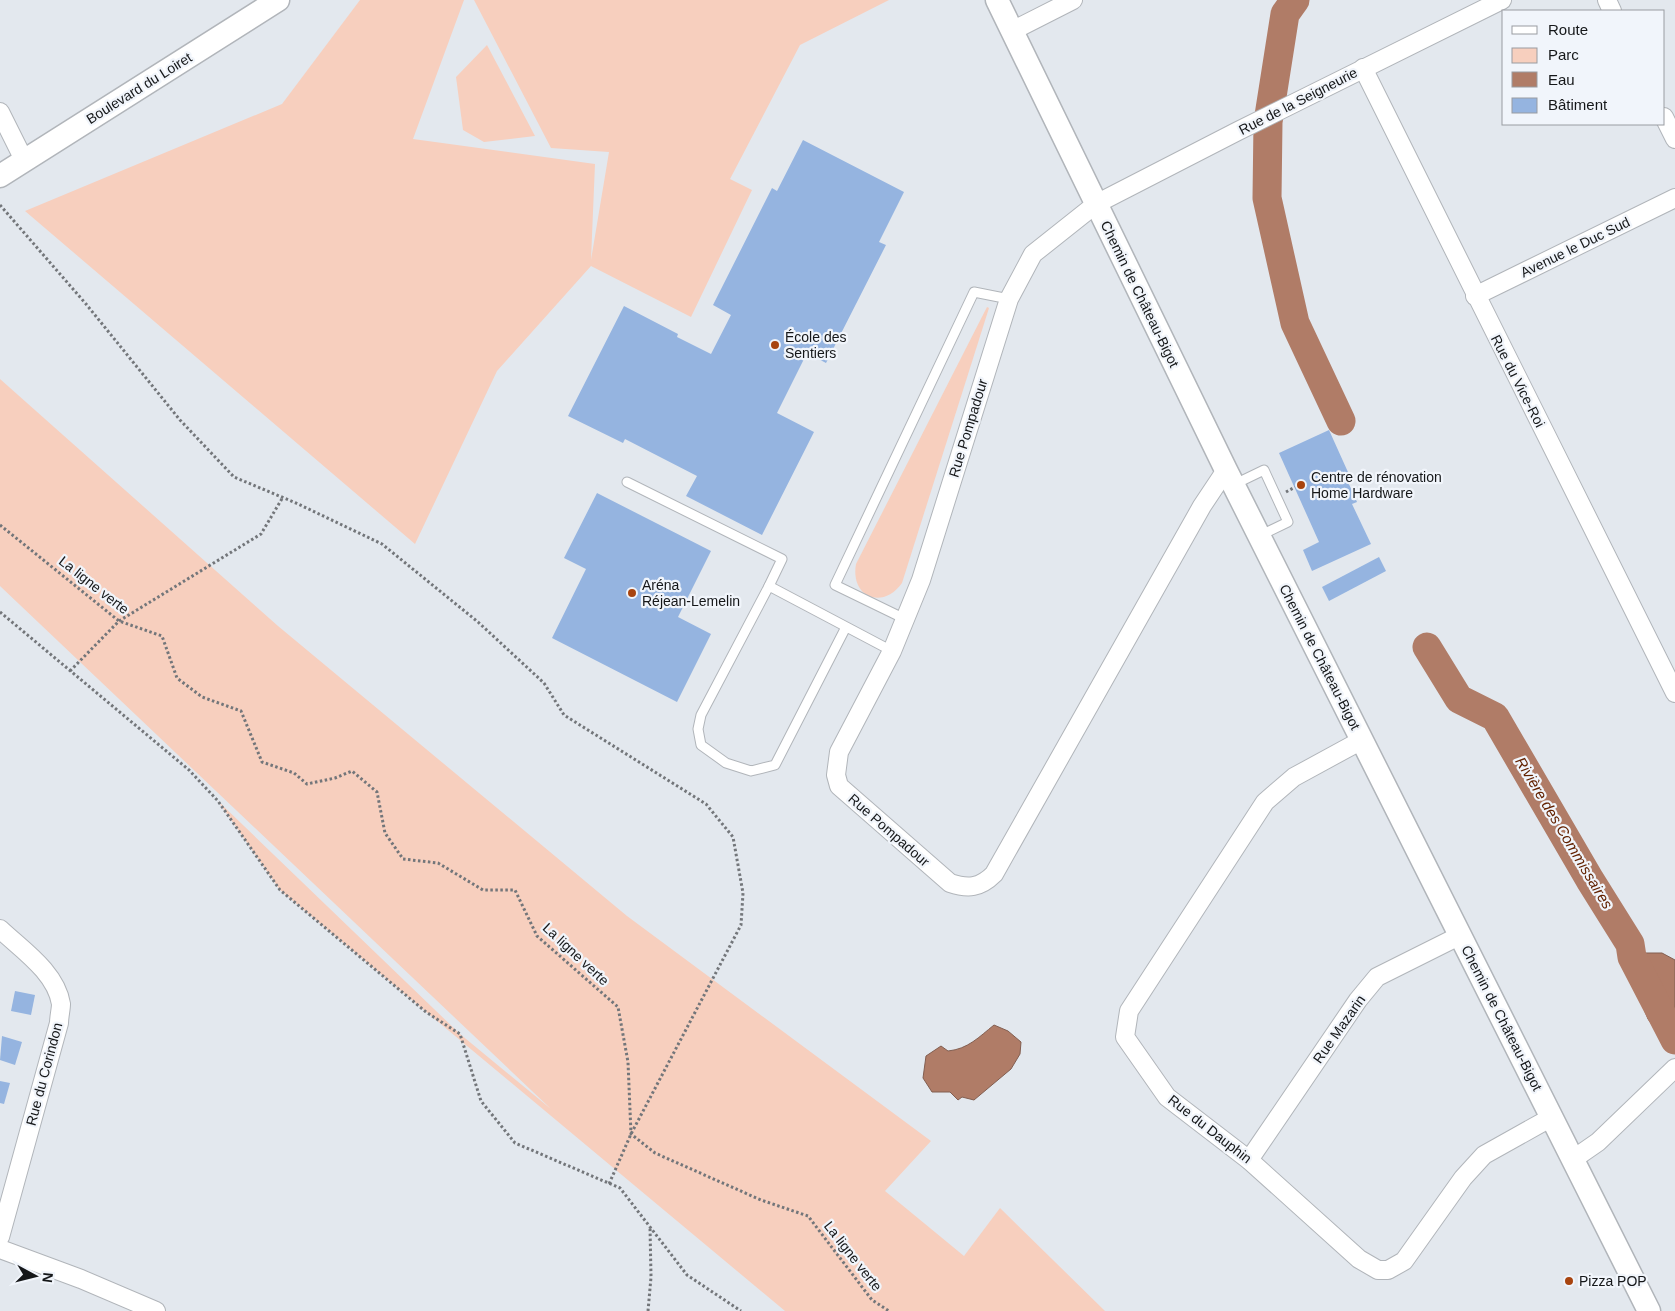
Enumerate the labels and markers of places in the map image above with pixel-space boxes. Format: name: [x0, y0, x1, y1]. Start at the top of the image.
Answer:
place label: École des Sentiers: [785, 329, 846, 361]
marker: École des Sentiers: [769, 339, 781, 351]
place label: Centre de rénovation Home Hardware: [1311, 469, 1442, 501]
marker: Centre de rénovation Home Hardware: [1295, 479, 1307, 491]
place label: Aréna Réjean‑Lemelin: [642, 577, 740, 609]
marker: Aréna Réjean‑Lemelin: [626, 587, 638, 599]
place label: Pizza POP: [1579, 1273, 1647, 1289]
marker: Pizza POP: [1563, 1275, 1575, 1287]

